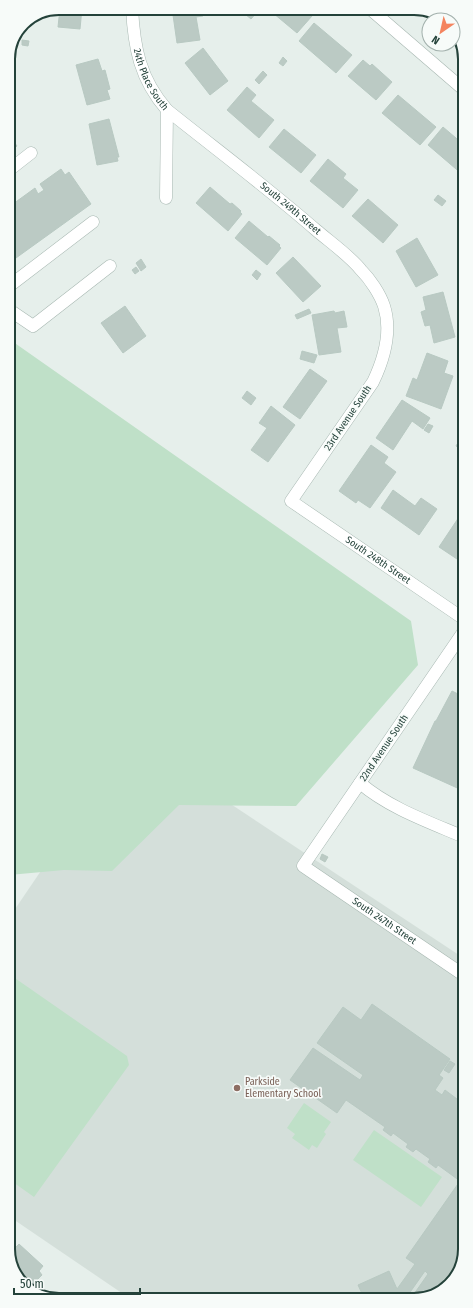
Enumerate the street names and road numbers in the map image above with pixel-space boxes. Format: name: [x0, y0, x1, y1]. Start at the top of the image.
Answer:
street label: 24th Place South: [131, 47, 171, 113]
street label: South 249th Street: [258, 180, 324, 238]
street label: 23rd Avenue South: [322, 383, 374, 453]
street label: South 248th Street: [343, 534, 413, 587]
street label: 22nd Avenue South: [357, 712, 411, 784]
street label: South 247th Street: [350, 895, 419, 948]

